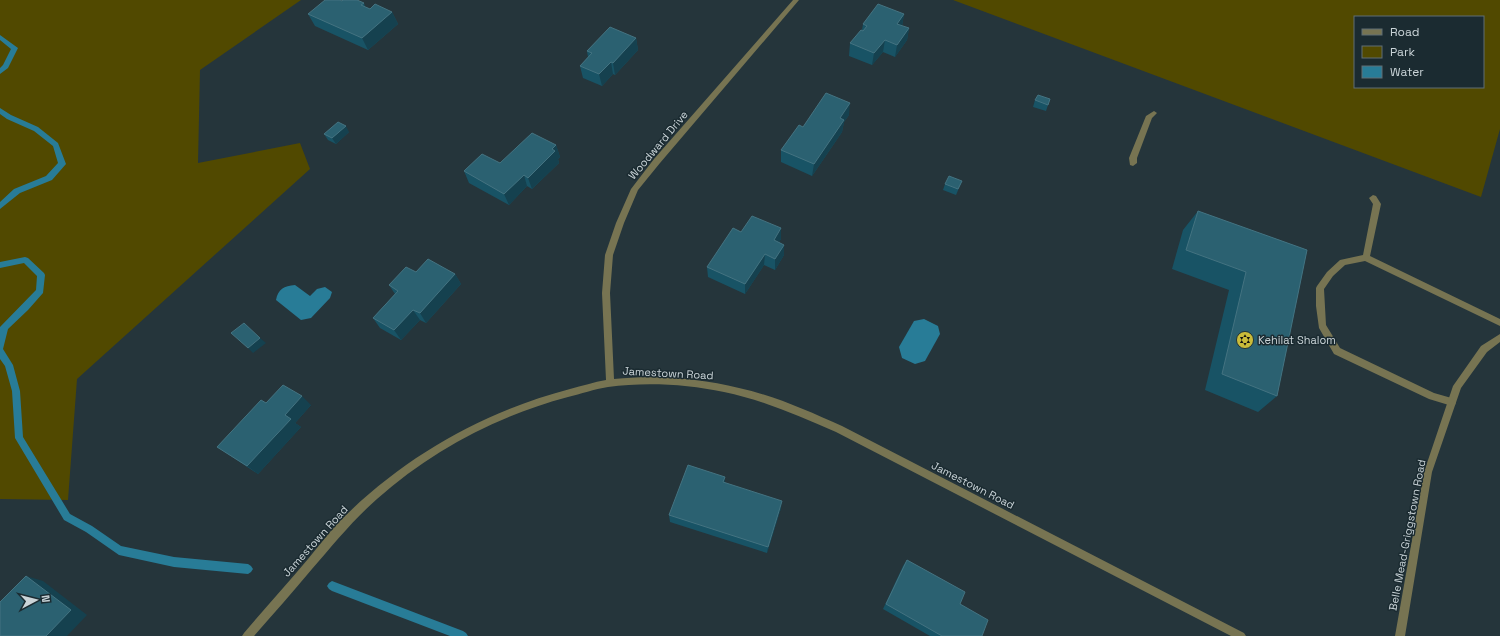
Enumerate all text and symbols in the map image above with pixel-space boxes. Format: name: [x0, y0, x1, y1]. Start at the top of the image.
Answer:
legend: [1354, 16, 1484, 88]
text: Road: [1390, 24, 1419, 40]
text: Park: [1390, 44, 1415, 60]
text: Water: [1390, 64, 1424, 80]
street label: Woodward Drive: [625, 108, 691, 182]
synagogue icon: Kehilat Shalom: [1235, 330, 1255, 350]
place label: Kehilat Shalom: [1258, 333, 1336, 347]
street label: Jamestown Road: [622, 364, 714, 382]
street label: Jamestown Road: [929, 458, 1017, 512]
street label: Belle Mead-Griggstown Road: [1385, 458, 1429, 612]
street label: Jamestown Road: [279, 502, 351, 580]
north arrow: [16, 580, 56, 620]
text: N: [39, 594, 53, 603]

